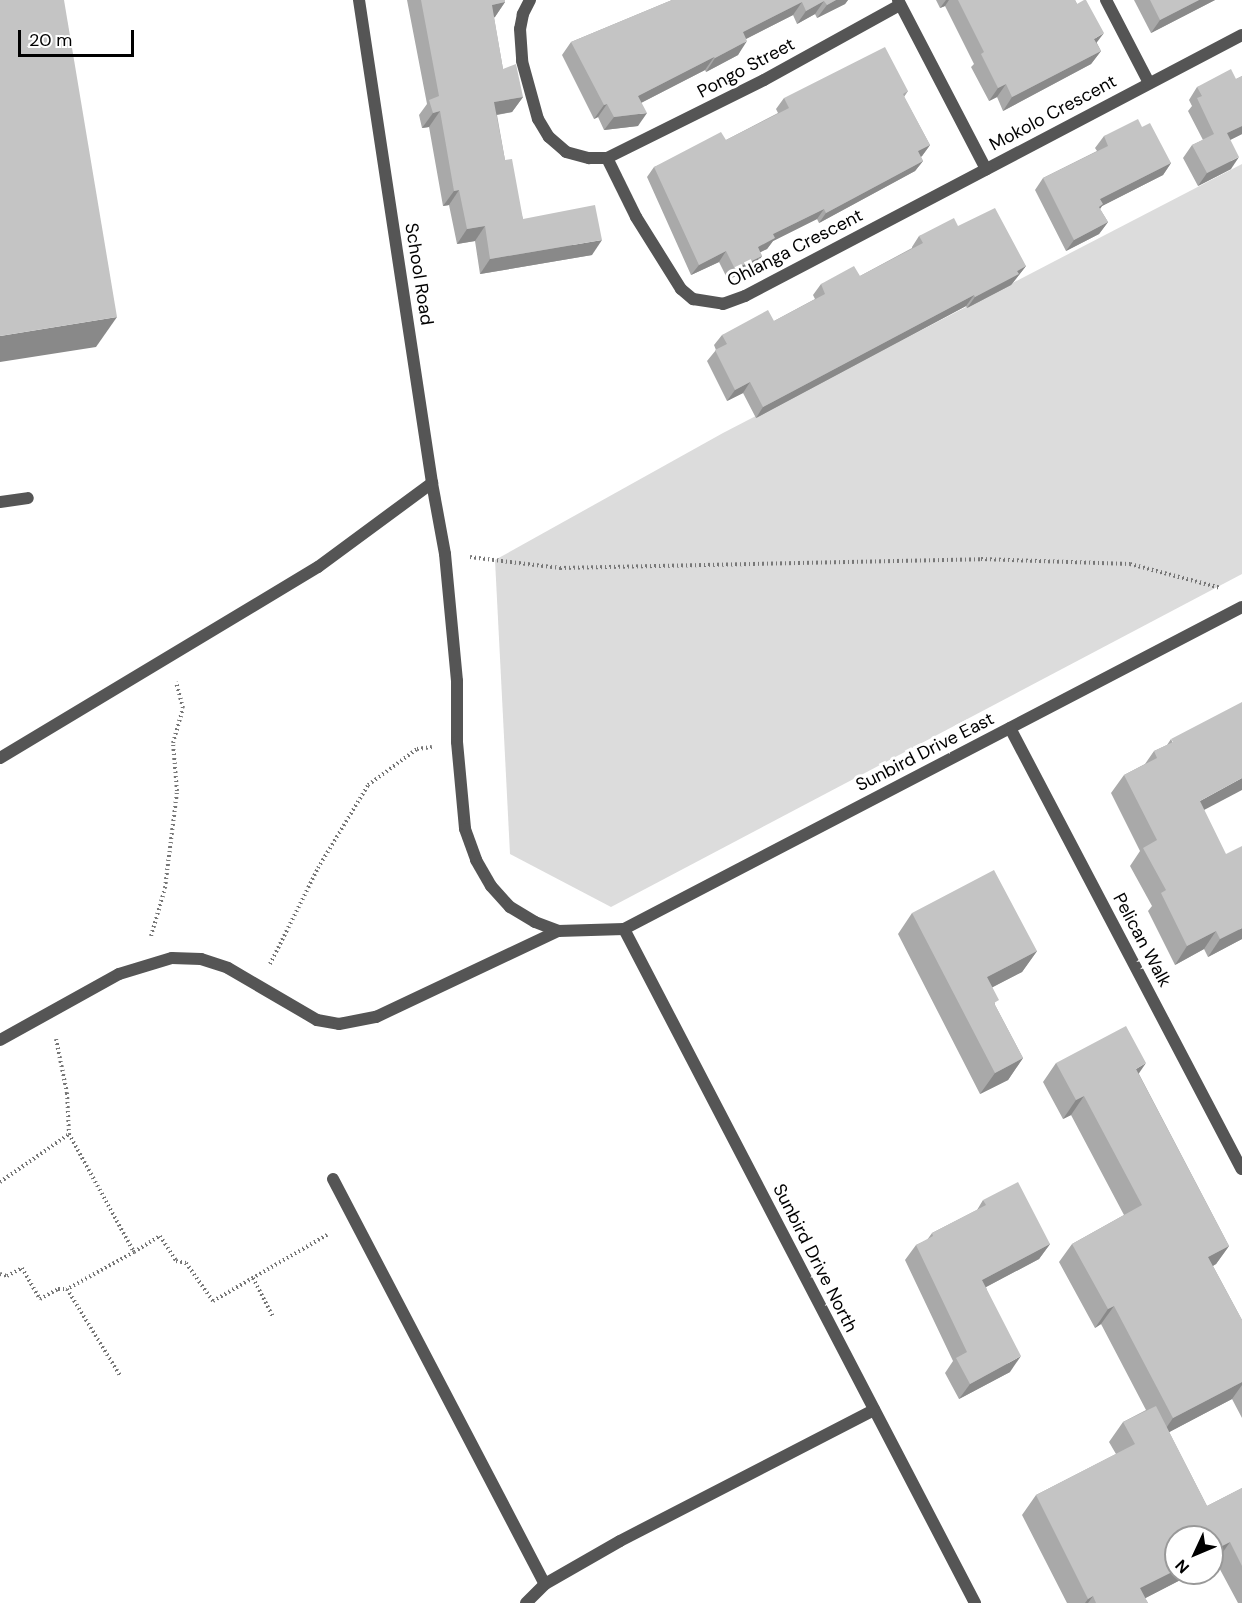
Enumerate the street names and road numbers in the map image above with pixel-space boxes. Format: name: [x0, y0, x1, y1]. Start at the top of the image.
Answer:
street label: Pongo Street: [694, 33, 798, 103]
street label: Mokolo Crescent: [986, 70, 1120, 156]
street label: Ohlanga Crescent: [724, 204, 866, 292]
street label: School Road: [400, 221, 438, 327]
street label: Sunbird Drive East: [852, 708, 998, 796]
street label: Pelican Walk: [1108, 889, 1176, 991]
street label: Sunbird Drive North: [768, 1180, 862, 1336]

